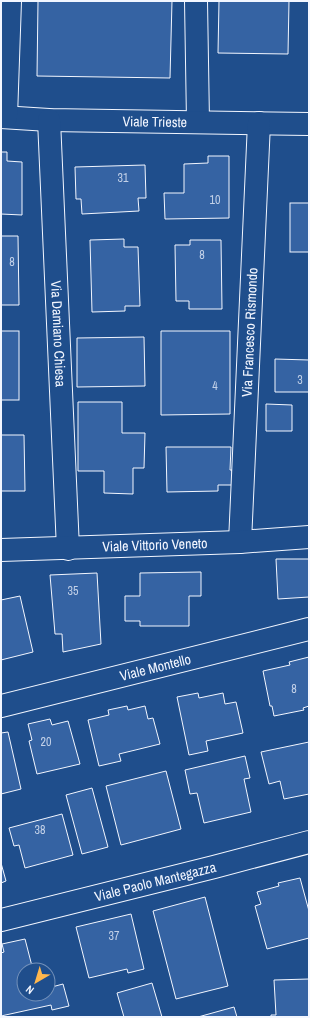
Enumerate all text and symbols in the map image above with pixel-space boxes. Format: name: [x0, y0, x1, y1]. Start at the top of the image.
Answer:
street label: Viale Trieste: [123, 112, 187, 131]
house number: 31: [118, 170, 129, 186]
house number: 10: [210, 192, 220, 208]
house number: 8: [199, 247, 205, 263]
house number: 8: [9, 254, 15, 270]
street label: Via Francesco Rismondo: [238, 267, 261, 397]
street label: Via Damiano Chiesa: [47, 280, 70, 388]
house number: 3: [297, 372, 303, 388]
house number: 4: [212, 378, 218, 394]
street label: Viale Vittorio Veneto: [102, 534, 208, 556]
house number: 35: [68, 583, 79, 599]
street label: Viale Montello: [118, 650, 193, 685]
house number: 8: [291, 681, 297, 697]
house number: 20: [41, 734, 51, 750]
house number: 38: [35, 822, 45, 838]
street label: Viale Paolo Mantegazza: [93, 858, 218, 905]
house number: 37: [109, 928, 120, 944]
north arrow: [16, 962, 56, 1002]
text: N: [23, 982, 37, 997]

